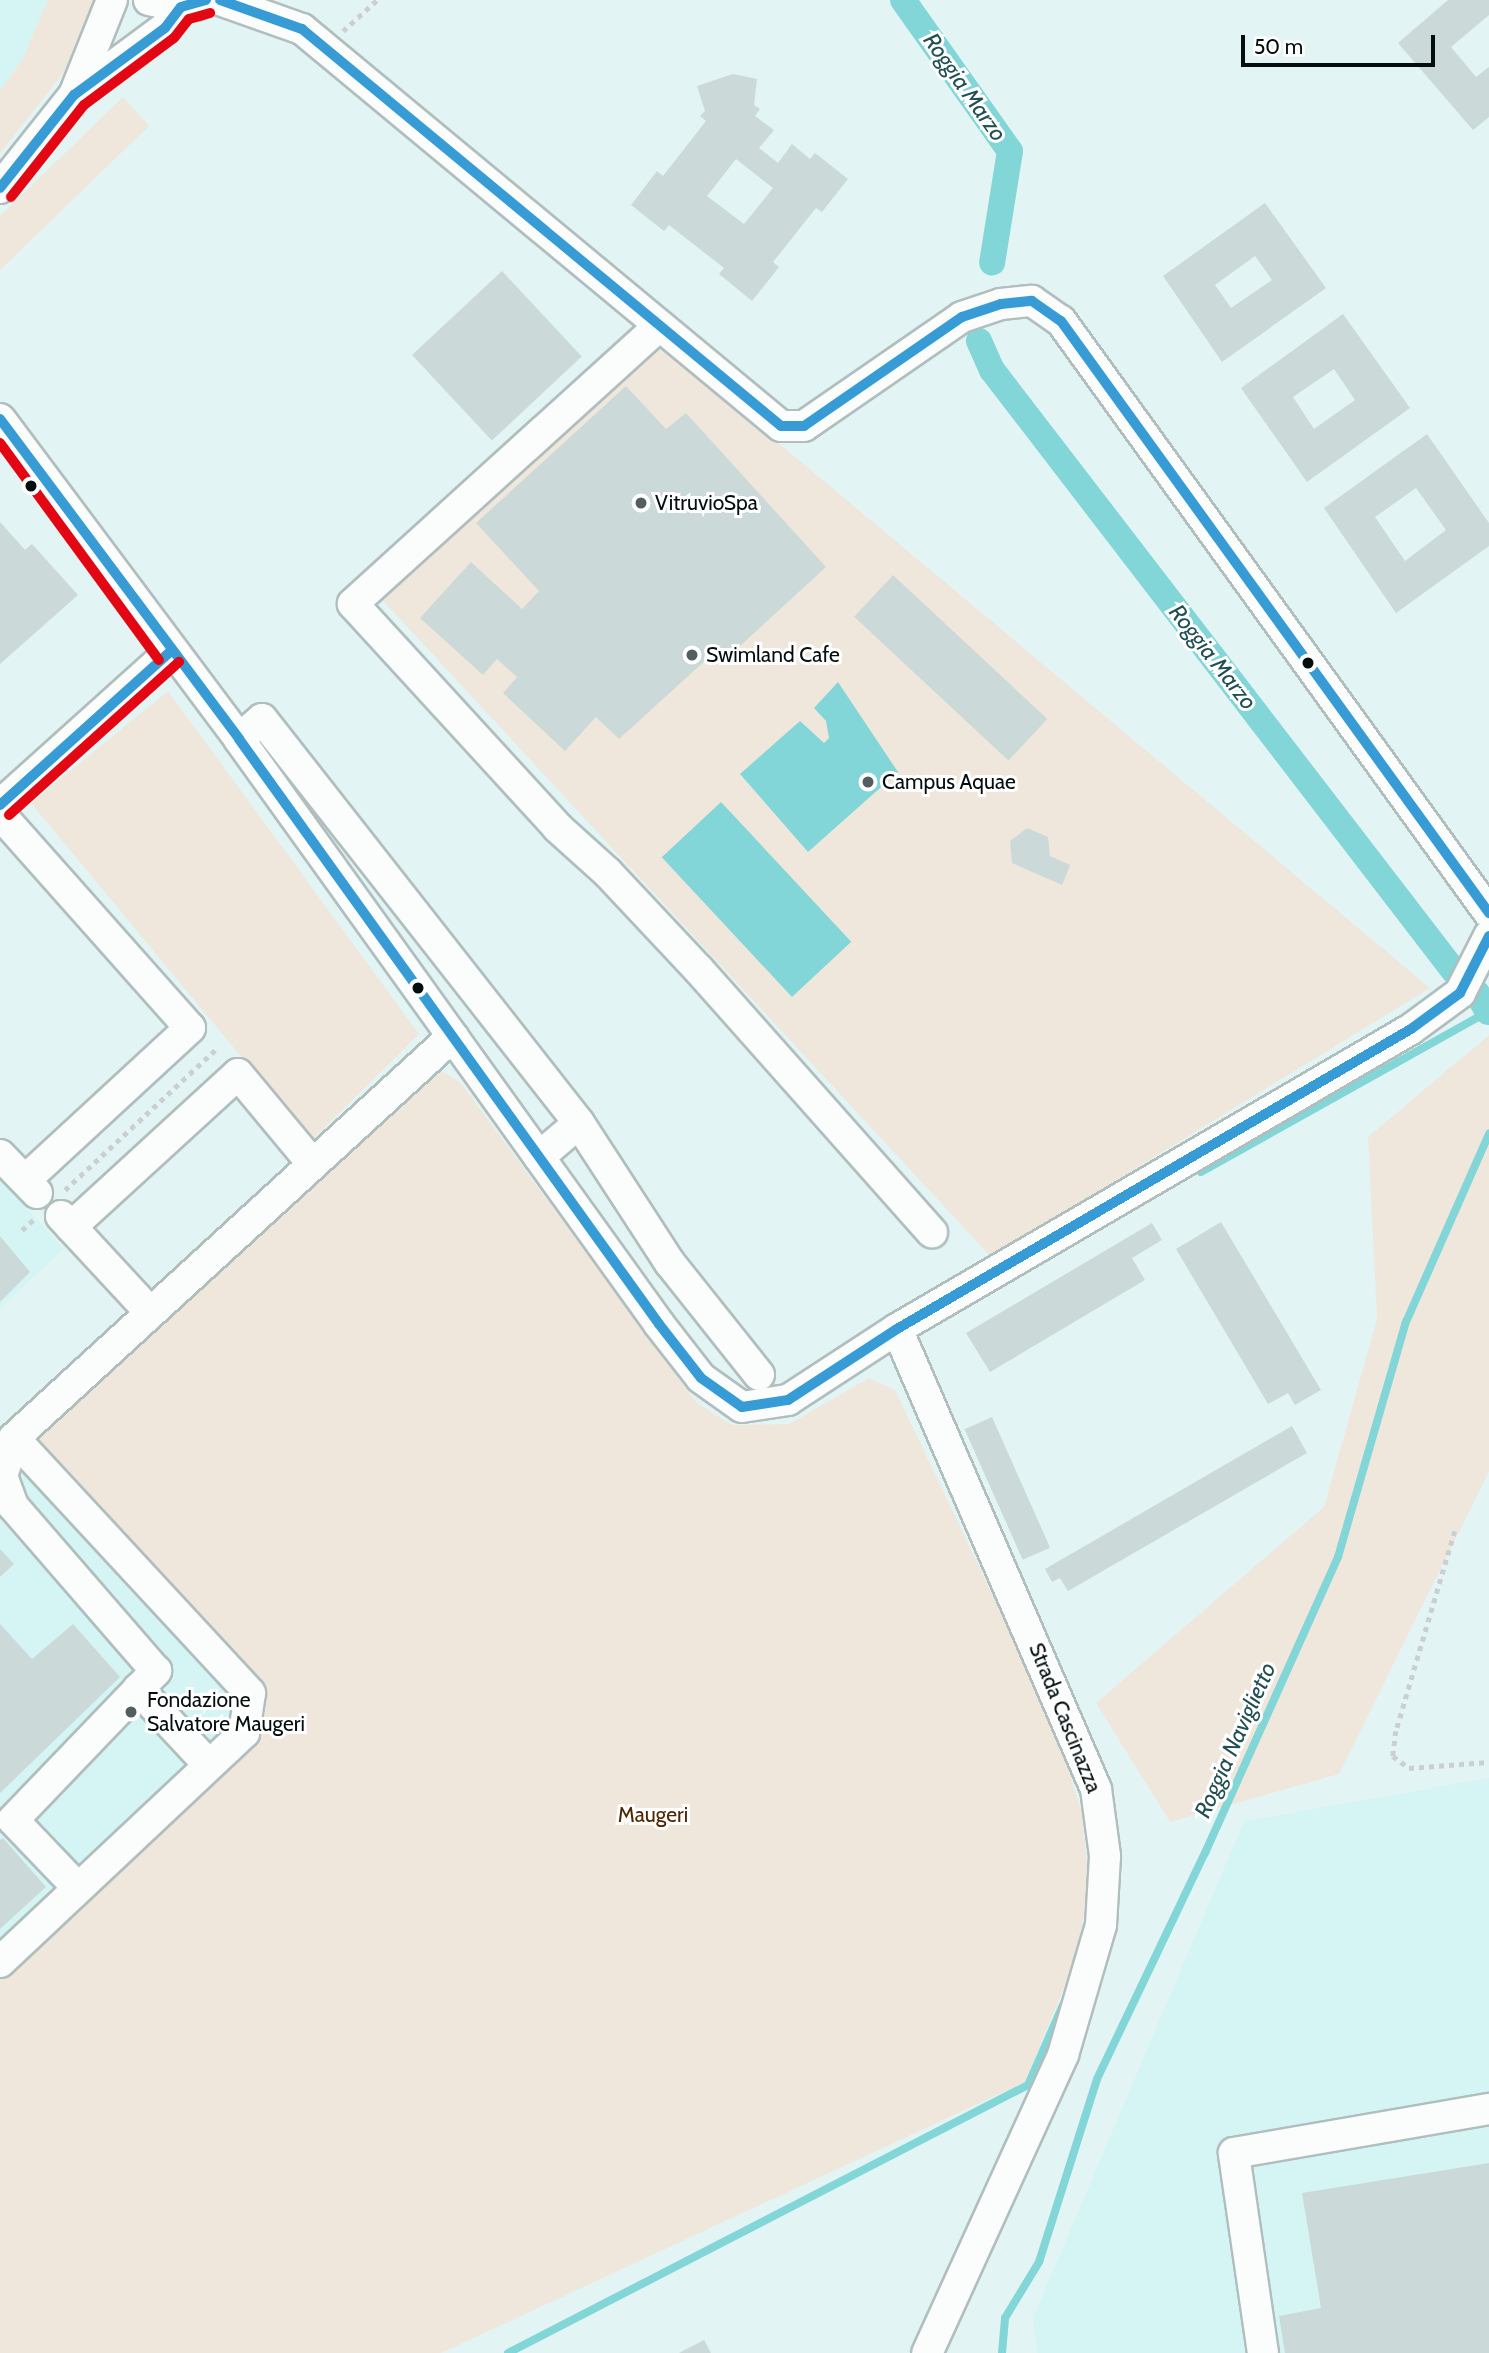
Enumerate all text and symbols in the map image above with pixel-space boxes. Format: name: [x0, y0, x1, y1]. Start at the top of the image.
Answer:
scale bar: [1244, 21, 1438, 65]
water label: Roggia Marzo: [918, 28, 1012, 146]
text: 50 m: [1254, 34, 1303, 59]
unlabelled marker: [24, 479, 38, 493]
place label: VitruvioSpa: [655, 490, 758, 516]
marker: VitruvioSpa: [633, 495, 649, 511]
water label: Roggia Marzo: [1163, 599, 1263, 715]
place label: Swimland Cafe: [706, 642, 840, 668]
marker: Swimland Cafe: [684, 647, 700, 663]
unlabelled marker: [1301, 656, 1315, 670]
place label: Campus Aquae: [882, 769, 1016, 795]
marker: Campus Aquae: [860, 774, 876, 790]
unlabelled marker: [411, 981, 425, 995]
street label: Strada Cascinazza: [1023, 1639, 1107, 1797]
water label: Roggia Naviglietto: [1188, 1658, 1282, 1822]
place label: Fondazione Salvatore Maugeri: [147, 1687, 305, 1737]
marker: Fondazione Salvatore Maugeri: [121, 1702, 141, 1722]
park label: Maugeri: [618, 1802, 688, 1828]

